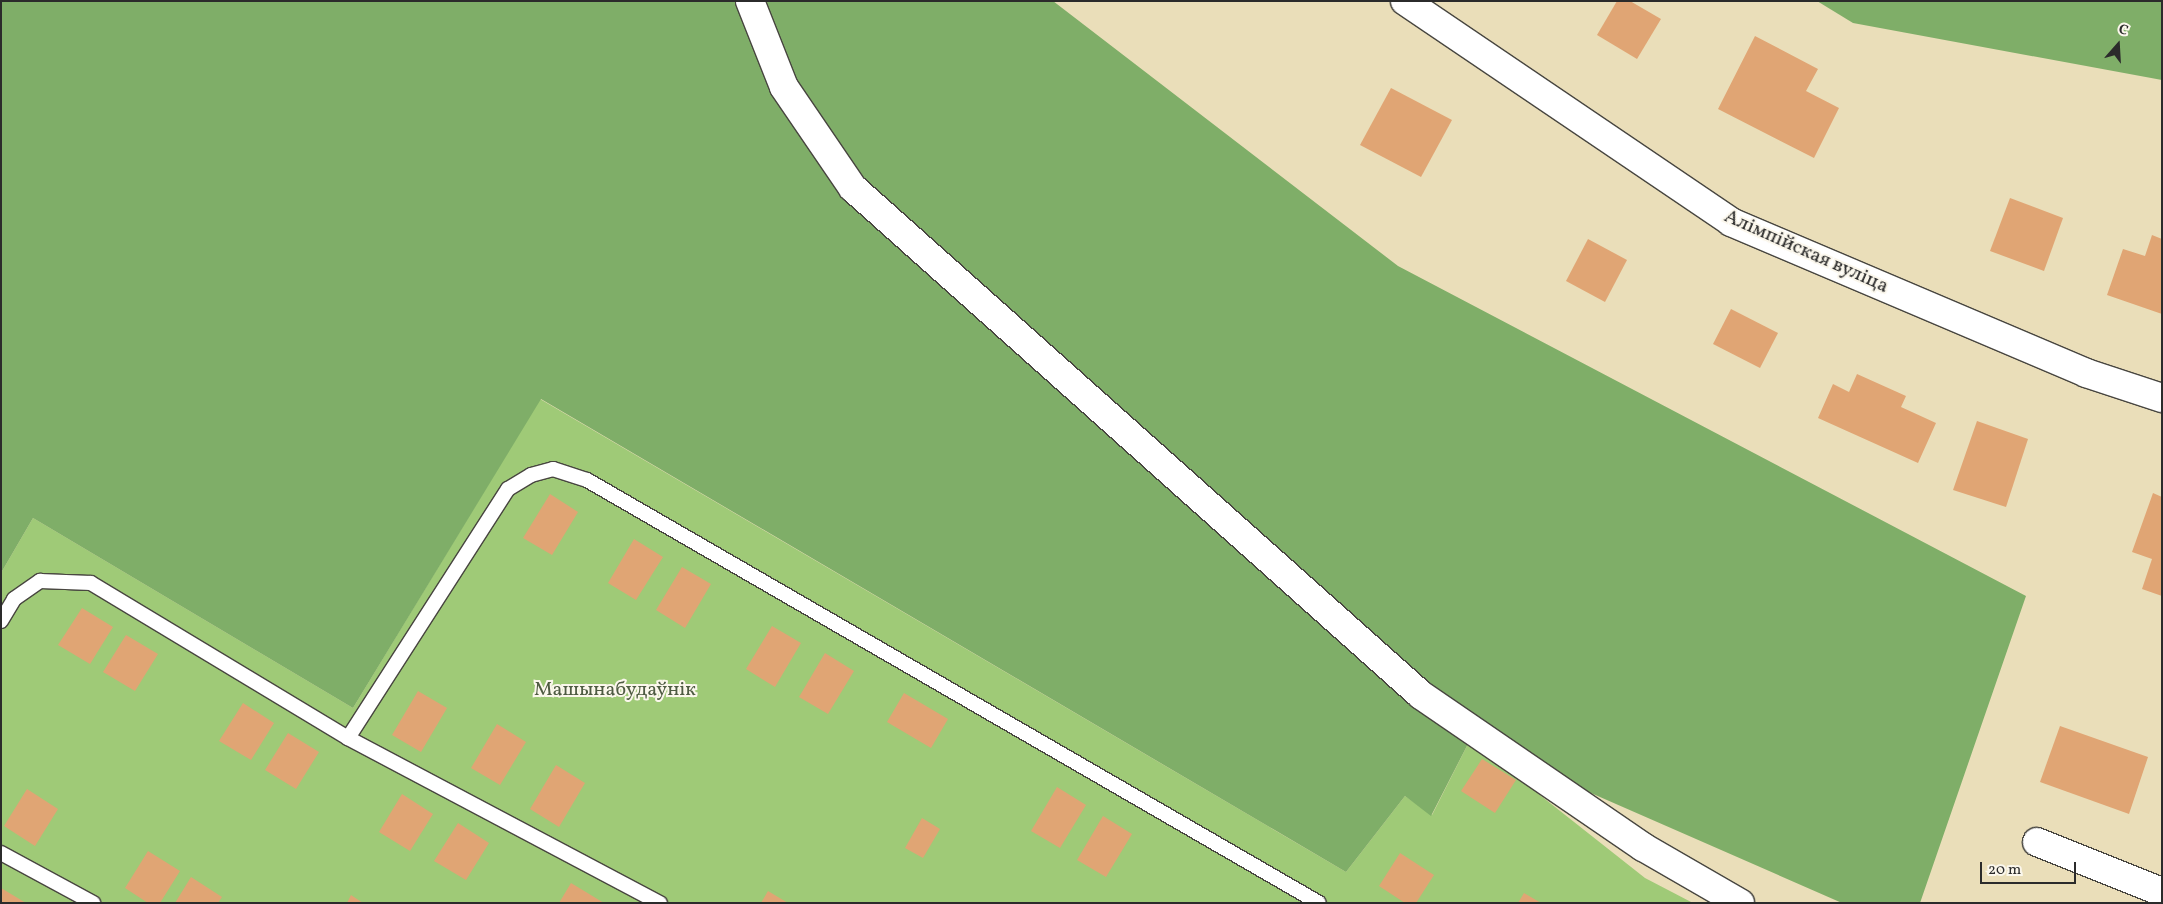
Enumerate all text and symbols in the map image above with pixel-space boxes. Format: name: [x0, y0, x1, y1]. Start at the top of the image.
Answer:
north arrow: [2093, 20, 2143, 70]
text: С: [2116, 20, 2130, 41]
street label: Алімпійская вуліца: [1720, 205, 1892, 299]
park label: Машынабудаўнік: [534, 678, 696, 702]
scale bar: [1983, 852, 2079, 884]
text: 20 m: [1988, 860, 2021, 881]

